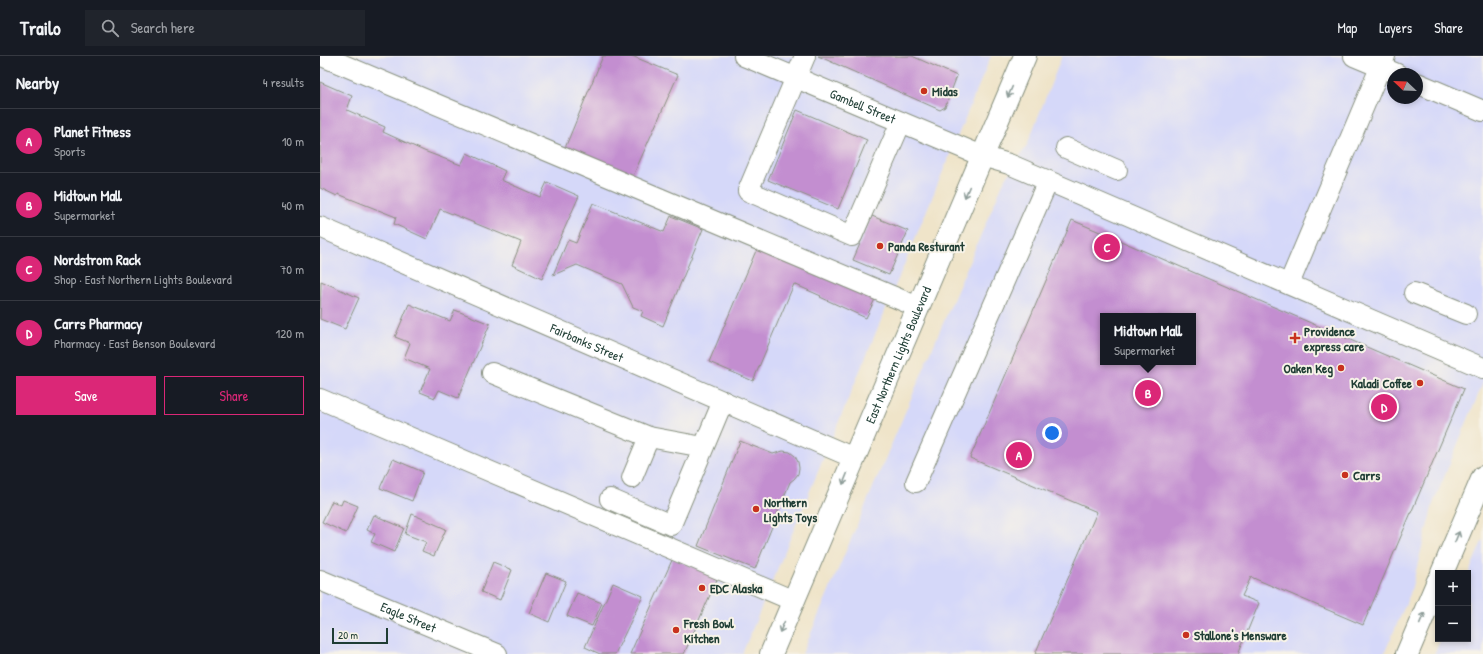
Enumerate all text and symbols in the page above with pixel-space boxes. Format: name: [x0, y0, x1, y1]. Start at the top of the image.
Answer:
search box: [85, 10, 365, 46]
text: Trailo: [20, 15, 61, 41]
icon: search: [99, 17, 121, 39]
text: Search here: [131, 17, 195, 38]
text: Map: [1337, 18, 1357, 37]
text: Layers: [1379, 18, 1412, 37]
text: Share: [1434, 18, 1463, 37]
north arrow: [1387, 68, 1423, 104]
text: Nearby: [16, 71, 59, 94]
text: 4 results: [263, 73, 304, 91]
place label: Midas: [932, 82, 958, 100]
street label: Gambell Street: [827, 84, 899, 128]
marker: Midas: [919, 86, 929, 96]
one-way arrow: [1005, 86, 1013, 98]
text: Planet Fitness: [54, 121, 131, 142]
text: A: [26, 132, 32, 150]
text: 10 m: [282, 132, 304, 150]
text: Sports: [54, 142, 85, 160]
text: Midtown Mall: [54, 185, 122, 206]
one-way arrow: [963, 185, 970, 197]
text: B: [26, 196, 32, 214]
text: 40 m: [281, 196, 304, 214]
text: Supermarket: [54, 206, 115, 224]
pin: C: [1094, 232, 1120, 262]
place label: Panda Resturant: [888, 237, 965, 255]
marker: Panda Resturant: [875, 241, 885, 251]
text: Nordstrom Rack: [54, 249, 141, 270]
text: C: [25, 260, 33, 278]
text: 70 m: [280, 260, 304, 278]
text: Shop · East Northern Lights Boulevard: [54, 270, 232, 288]
street label: East Northern Lights Boulevard: [861, 284, 935, 426]
text: Carrs Pharmacy: [54, 313, 142, 334]
popup: [1100, 313, 1196, 365]
street label: Fairbanks Street: [547, 318, 627, 366]
text: Midtown Mall: [1114, 320, 1182, 341]
place label: Providence express care: [1304, 322, 1365, 356]
text: D: [26, 324, 32, 342]
text: 120 m: [276, 324, 304, 342]
marker: Providence express care: [1289, 332, 1301, 344]
text: Pharmacy · East Benson Boulevard: [54, 334, 215, 352]
text: Supermarket: [1114, 341, 1175, 359]
place label: Oaken Keg: [1283, 359, 1333, 378]
marker: Oaken Keg: [1336, 363, 1346, 373]
place label: Kaladi Coffee: [1351, 374, 1413, 392]
button: Save: [16, 376, 156, 415]
button: Share: [164, 376, 304, 415]
pin: B: [1135, 378, 1161, 408]
marker: Kaladi Coffee: [1415, 378, 1425, 388]
pin: D: [1371, 392, 1397, 422]
your location: [1042, 423, 1062, 443]
pin: A: [1006, 440, 1032, 470]
place label: Carrs: [1353, 466, 1380, 484]
marker: Carrs: [1340, 470, 1350, 480]
one-way arrow: [841, 472, 848, 484]
place label: Northern Lights Toys: [764, 493, 817, 527]
marker: Northern Lights Toys: [751, 504, 761, 514]
one-way arrow: [1454, 532, 1461, 544]
map controls: [1435, 570, 1471, 642]
button: +: [1435, 570, 1471, 606]
place label: EDC Alaska: [710, 579, 763, 597]
marker: EDC Alaska: [697, 583, 707, 593]
street label: Eagle Street: [378, 597, 440, 637]
button: −: [1435, 606, 1471, 642]
one-way arrow: [1419, 613, 1426, 625]
place label: Fresh Bowl Kitchen: [683, 614, 734, 647]
one-way arrow: [778, 621, 786, 633]
marker: Fresh Bowl Kitchen: [671, 625, 681, 635]
scale bar: [332, 626, 388, 645]
place label: Stallone's Mensware: [1194, 626, 1287, 644]
text: 20 m: [338, 628, 358, 642]
marker: Stallone's Mensware: [1181, 630, 1191, 640]

